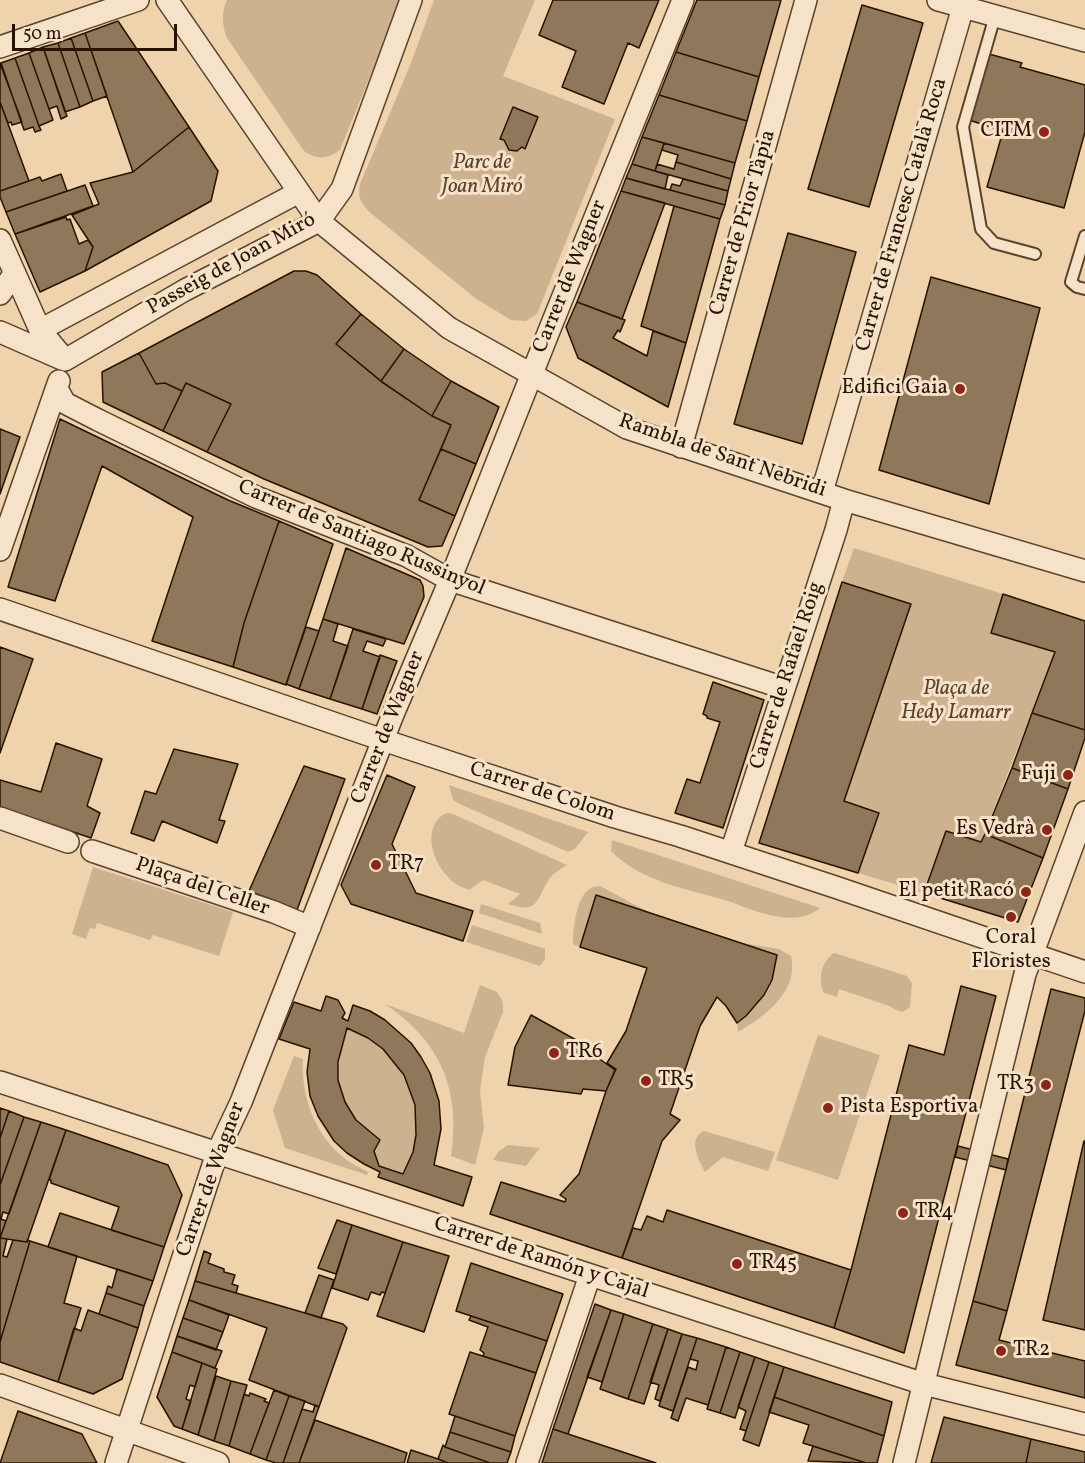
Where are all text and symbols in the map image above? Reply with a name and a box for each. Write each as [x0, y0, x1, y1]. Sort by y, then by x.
scale bar [15, 12, 180, 50]
text: 50 m [23, 22, 62, 47]
street label: Carrer de Francesc Català Roca [852, 75, 954, 355]
place label: CITM [980, 119, 1032, 145]
marker: CITM [1037, 125, 1051, 139]
street label: Carrer de Prior Tàpia [705, 127, 783, 319]
park label: Parc de Joan Miró [441, 151, 523, 201]
street label: Carrer de Wagner [529, 197, 613, 357]
street label: Passeig de Joan Miró [143, 208, 321, 322]
place label: Edifici Gaia [842, 376, 948, 402]
marker: Edifici Gaia [953, 382, 967, 396]
street label: Rambla de Sant Nebridi [615, 410, 829, 504]
street label: Carrer de Santiago Russinyol [234, 475, 488, 603]
street label: Carrer de Rafael Roig [746, 579, 830, 773]
street label: Carrer de Wagner [347, 648, 431, 808]
park label: Plaça de Hedy Lamarr [901, 677, 1011, 727]
street label: Carrer de Colom [466, 758, 618, 828]
place label: Fuji [1021, 762, 1056, 788]
marker: Fuji [1061, 768, 1075, 782]
place label: Es Vedrà [956, 817, 1035, 843]
marker: Es Vedrà [1040, 823, 1054, 837]
place label: TR7 [388, 852, 424, 878]
street label: Plaça del Celler [132, 853, 272, 923]
marker: TR7 [369, 858, 383, 872]
place label: El petit Racó [898, 879, 1014, 905]
marker: El petit Racó [1019, 885, 1033, 899]
marker: Coral Floristes [1004, 910, 1018, 924]
place label: Coral Floristes [971, 926, 1051, 976]
place label: TR6 [566, 1040, 603, 1066]
marker: TR6 [547, 1046, 561, 1060]
place label: TR5 [658, 1068, 694, 1094]
place label: TR3 [997, 1072, 1034, 1098]
marker: TR5 [639, 1074, 653, 1088]
marker: TR3 [1039, 1078, 1053, 1092]
place label: Pista Esportiva [840, 1095, 978, 1121]
street label: Carrer de Wagner [172, 1099, 252, 1261]
marker: Pista Esportiva [821, 1101, 835, 1115]
place label: TR4 [915, 1200, 954, 1226]
marker: TR4 [896, 1206, 910, 1220]
street label: Carrer de Ramón y Cajal [430, 1212, 652, 1306]
place label: TR45 [749, 1251, 797, 1277]
marker: TR45 [730, 1257, 744, 1271]
place label: TR2 [1013, 1338, 1050, 1364]
marker: TR2 [994, 1344, 1008, 1358]

